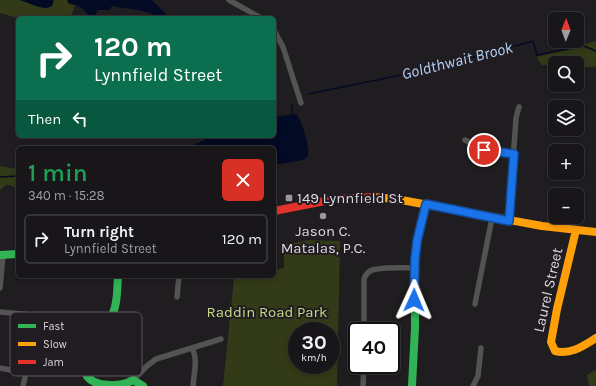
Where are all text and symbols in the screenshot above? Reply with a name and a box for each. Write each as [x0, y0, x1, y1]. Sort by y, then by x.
north arrow [548, 12, 584, 48]
map controls [548, 12, 584, 224]
text: 120 m [94, 30, 172, 63]
icon: right [28, 32, 80, 84]
water label: Goldthwait Brook [400, 37, 515, 83]
button: search [548, 56, 584, 92]
text: Lynnfield Street [94, 64, 222, 86]
button: layers [548, 100, 584, 136]
icon: left [69, 108, 91, 130]
text: Then [28, 110, 61, 128]
pin [467, 133, 501, 167]
icon: arrive [473, 139, 495, 161]
button: + [548, 144, 584, 180]
text: 1 min [28, 159, 88, 187]
button: close [222, 159, 264, 201]
text: 340 m · 15:28 [28, 188, 105, 203]
button: − [548, 188, 584, 224]
place label: 149 Lynnfield St [297, 189, 403, 207]
marker: 149 Lynnfield St [284, 193, 294, 203]
marker: Jason C. Matalas, P.C. [318, 211, 328, 221]
place label: Jason C. Matalas, P.C. [281, 222, 366, 257]
text: Turn right [64, 223, 134, 241]
icon: right [30, 228, 52, 250]
text: 120 m [222, 230, 262, 248]
text: Lynnfield Street [64, 241, 157, 256]
street label: Laurel Street [530, 246, 567, 334]
position arrow [393, 279, 435, 321]
park label: Raddin Road Park [207, 303, 327, 321]
legend [10, 312, 142, 376]
text: Fast [43, 320, 64, 333]
speed limit sign: 40 [348, 322, 400, 374]
text: 30 [301, 331, 327, 354]
text: Slow [43, 338, 67, 351]
text: km/h [301, 352, 327, 364]
text: Jam [43, 356, 64, 369]

